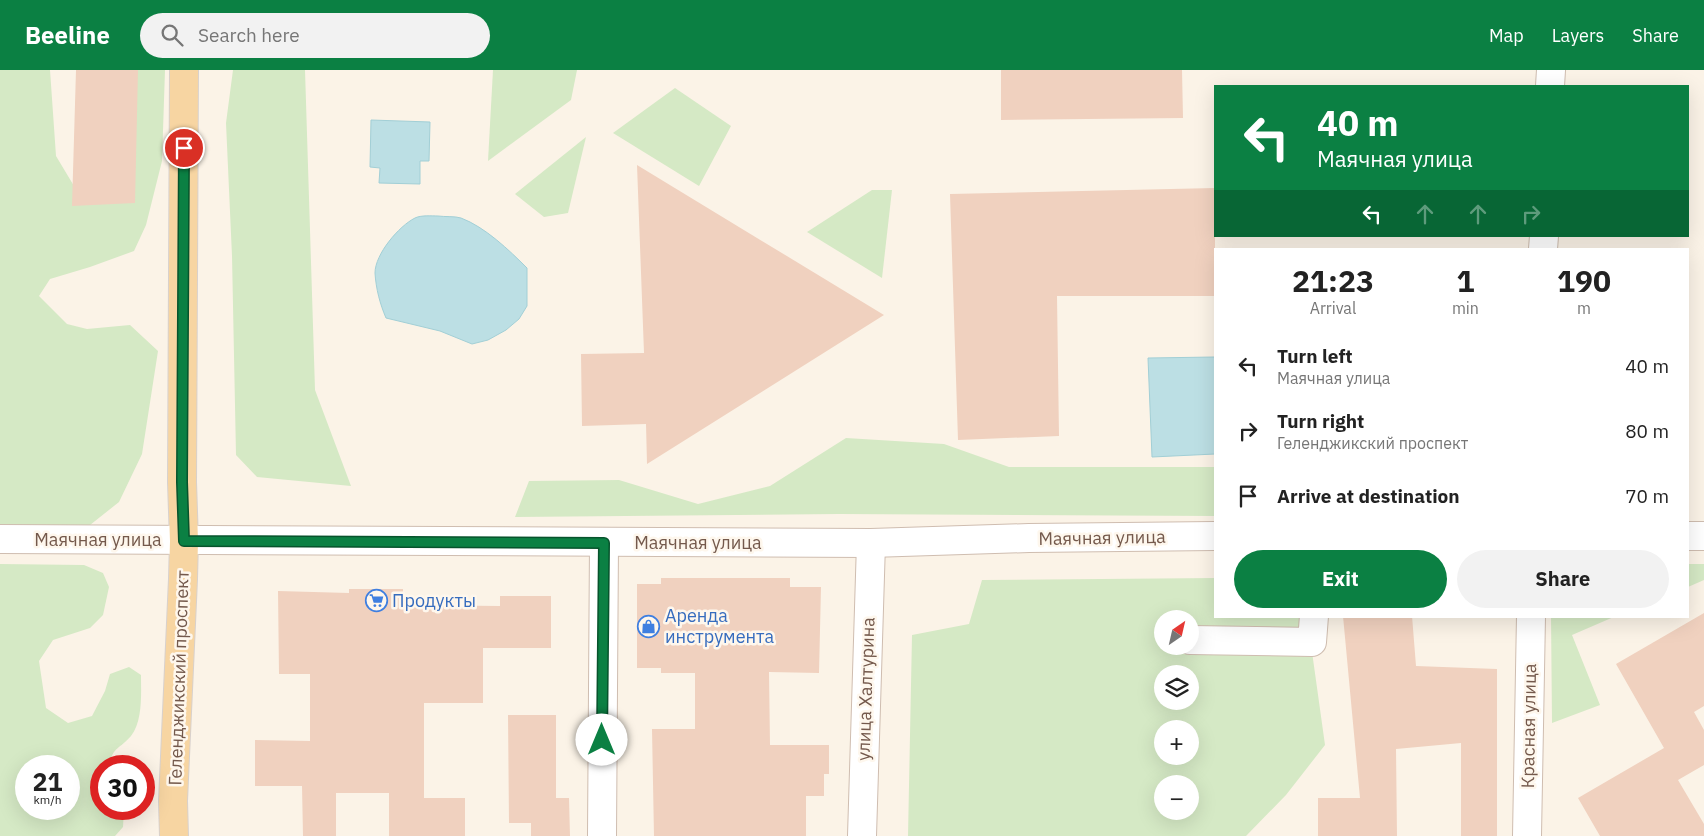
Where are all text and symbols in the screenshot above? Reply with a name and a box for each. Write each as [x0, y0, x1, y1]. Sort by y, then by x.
search box [140, 13, 490, 58]
text: Beeline [25, 19, 110, 51]
icon: search [158, 21, 186, 49]
text: Search here [198, 23, 300, 47]
text: Map [1489, 24, 1524, 47]
text: Layers [1552, 24, 1604, 47]
text: Share [1632, 24, 1679, 47]
text: 40 m [1317, 100, 1399, 146]
icon: left [1234, 105, 1299, 170]
pin [163, 127, 205, 169]
icon: arrive [170, 134, 198, 162]
text: Маячная улица [1317, 144, 1473, 173]
icon: left [1358, 200, 1386, 228]
icon: ahead [1411, 200, 1439, 228]
icon: ahead [1464, 200, 1492, 228]
icon: right [1517, 200, 1545, 228]
text: 21:23 [1292, 261, 1374, 300]
text: 1 [1456, 261, 1474, 300]
text: 190 [1557, 261, 1611, 300]
text: Arrival [1310, 298, 1356, 318]
text: min [1452, 298, 1479, 318]
text: m [1577, 298, 1591, 318]
text: Turn left [1277, 344, 1353, 368]
icon: left [1234, 352, 1262, 380]
text: 40 m [1625, 354, 1669, 378]
text: Маячная улица [1277, 368, 1390, 388]
text: Turn right [1277, 409, 1364, 433]
icon: right [1234, 417, 1262, 445]
text: 80 m [1625, 419, 1669, 443]
text: Геленджикский проспект [1277, 433, 1468, 453]
icon: arrive [1234, 482, 1262, 510]
text: Arrive at destination [1277, 484, 1460, 508]
text: 70 m [1625, 484, 1669, 508]
street label: Маячная улица [1038, 525, 1166, 550]
street label: Маячная улица [34, 528, 162, 551]
street label: Маячная улица [634, 531, 762, 554]
button: Exit [1234, 550, 1447, 608]
button: Share [1457, 550, 1669, 608]
street label: Геленджикский проспект [163, 569, 194, 786]
supermarket icon: Продукты [364, 589, 388, 613]
place label: Продукты [392, 589, 476, 612]
place label: Аренда инструмента [665, 604, 774, 648]
north arrow [1154, 610, 1199, 655]
map controls [1154, 610, 1199, 820]
shop icon: Аренда инструмента [637, 614, 661, 638]
street label: улица Халтурина [851, 616, 880, 761]
street label: Красная улица [1516, 663, 1541, 789]
button: layers [1154, 665, 1199, 710]
position arrow [575, 713, 627, 765]
button: + [1154, 720, 1199, 765]
speed limit sign: 30 [90, 755, 155, 820]
text: 21 [32, 765, 63, 798]
button: − [1154, 775, 1199, 820]
text: km/h [33, 792, 62, 807]

